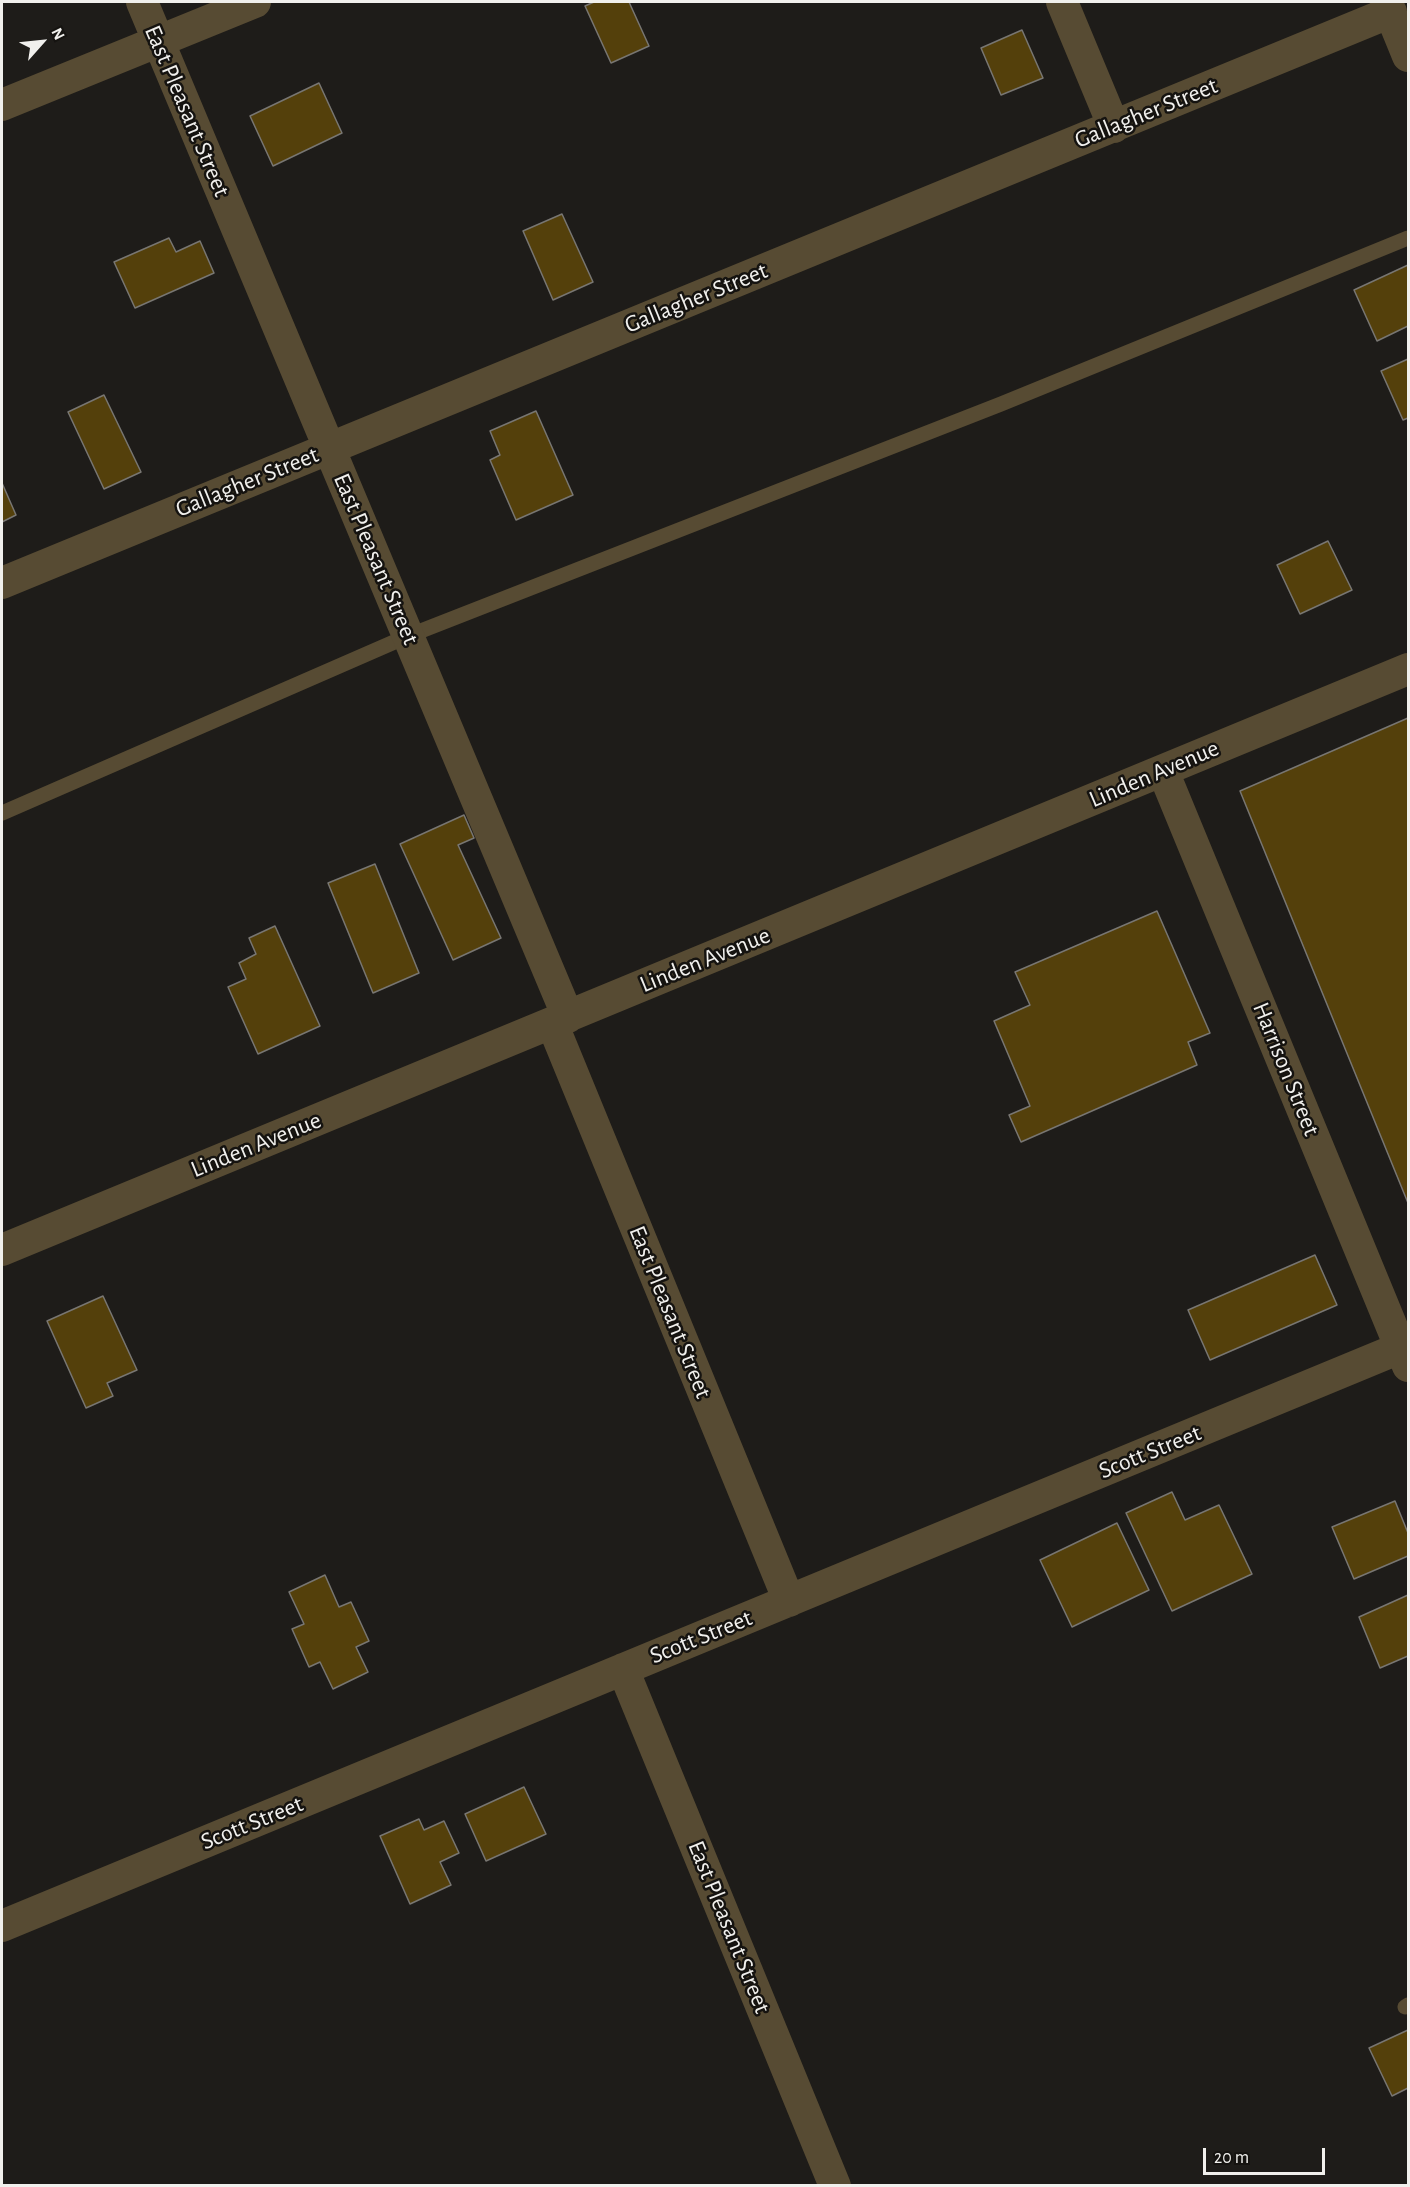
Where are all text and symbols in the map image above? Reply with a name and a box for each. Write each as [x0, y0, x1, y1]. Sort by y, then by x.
north arrow [12, 12, 72, 72]
street label: East Pleasant Street [138, 21, 236, 201]
text: N [48, 25, 68, 42]
street label: Gallagher Street [1070, 71, 1222, 155]
street label: Gallagher Street [620, 256, 772, 340]
street label: Gallagher Street [171, 440, 323, 524]
street label: East Pleasant Street [327, 469, 425, 649]
street label: Linden Avenue [1085, 734, 1223, 814]
street label: Linden Avenue [636, 921, 774, 999]
street label: Harrison Street [1246, 998, 1326, 1140]
street label: Linden Avenue [187, 1106, 325, 1184]
street label: East Pleasant Street [622, 1222, 718, 1402]
street label: Scott Street [1095, 1418, 1205, 1486]
street label: Scott Street [646, 1603, 756, 1671]
street label: Scott Street [197, 1789, 307, 1857]
street label: East Pleasant Street [681, 1837, 777, 2017]
scale bar [1206, 2136, 1328, 2174]
text: 20 m [1214, 2149, 1249, 2167]

